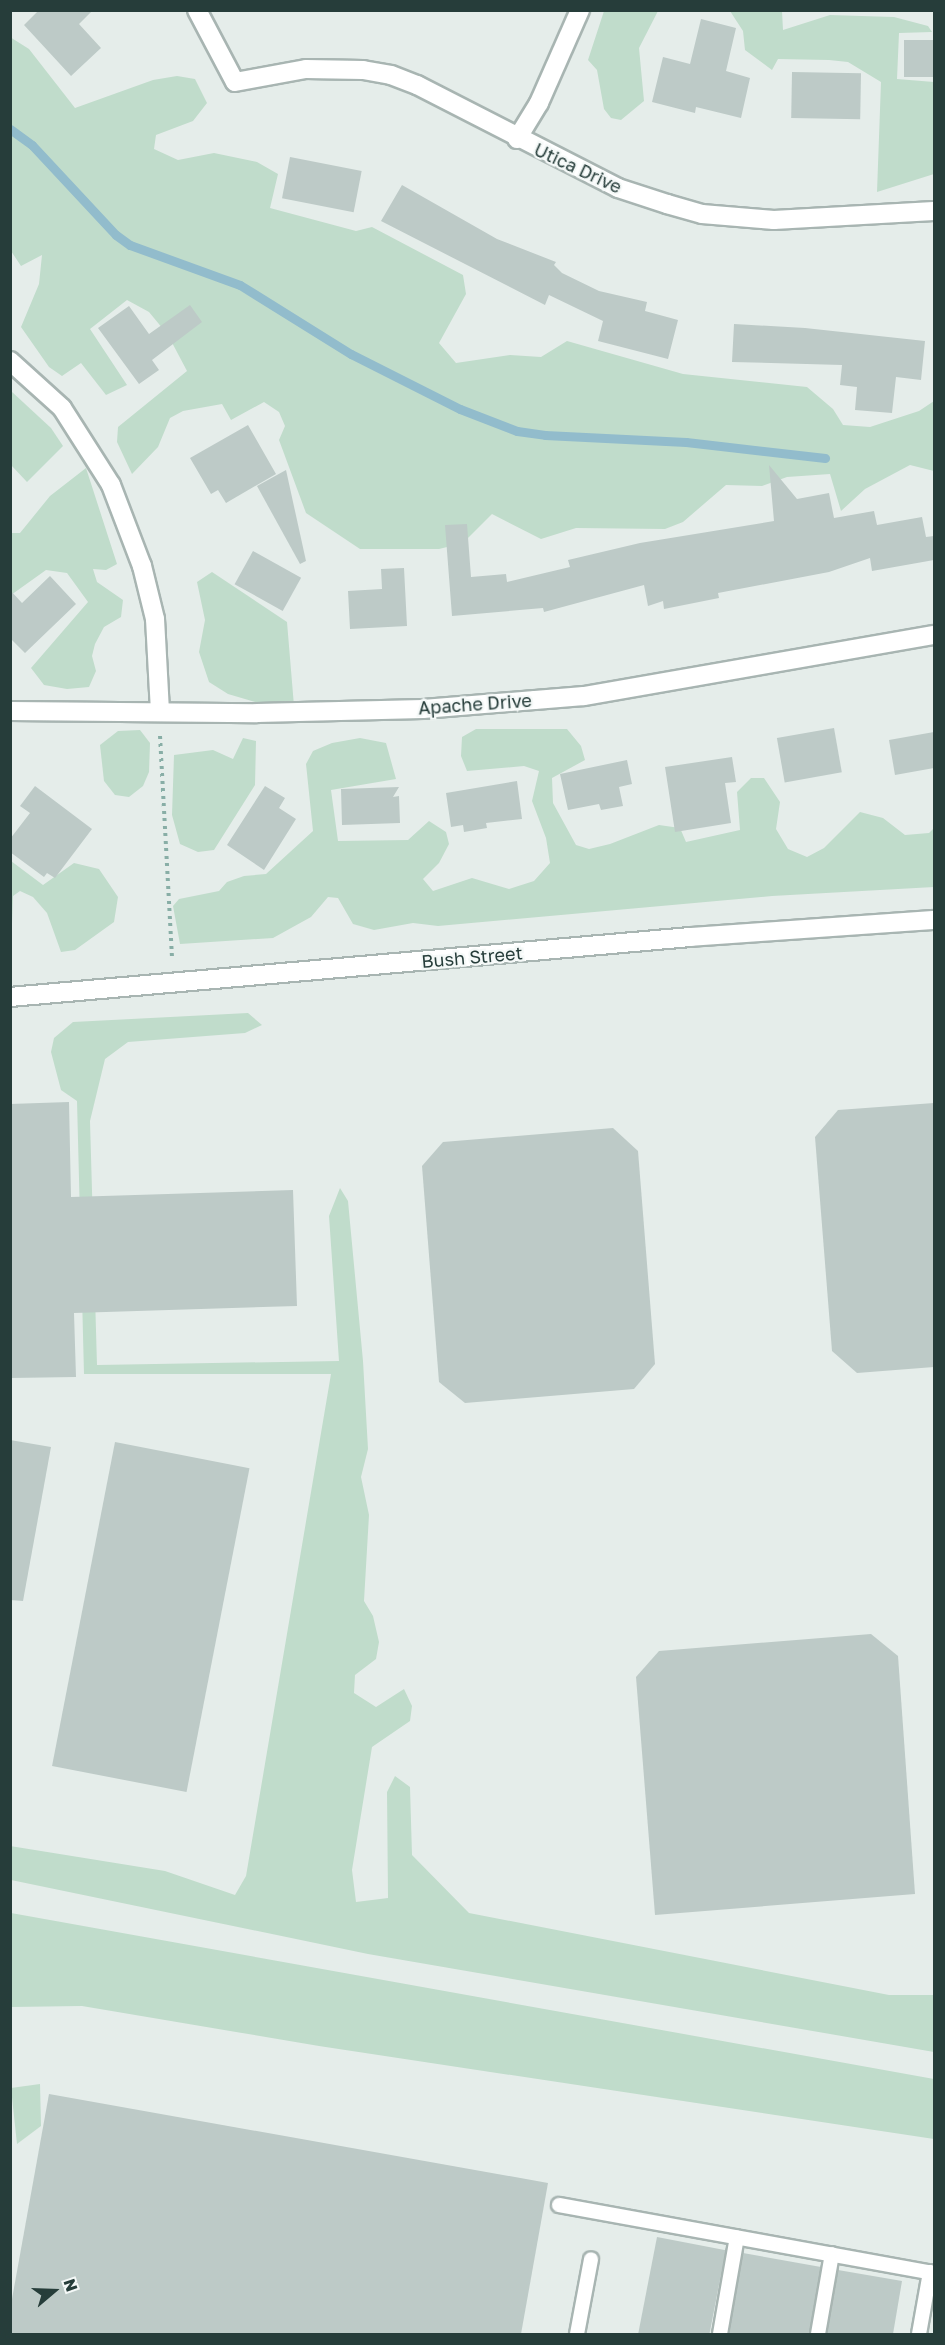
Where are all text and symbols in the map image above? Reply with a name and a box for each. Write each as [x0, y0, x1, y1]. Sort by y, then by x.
street label: Utica Drive [531, 138, 625, 198]
street label: Apache Drive [418, 689, 532, 719]
street label: Bush Street [421, 942, 523, 972]
north arrow [24, 2261, 84, 2321]
text: N [60, 2276, 82, 2294]

